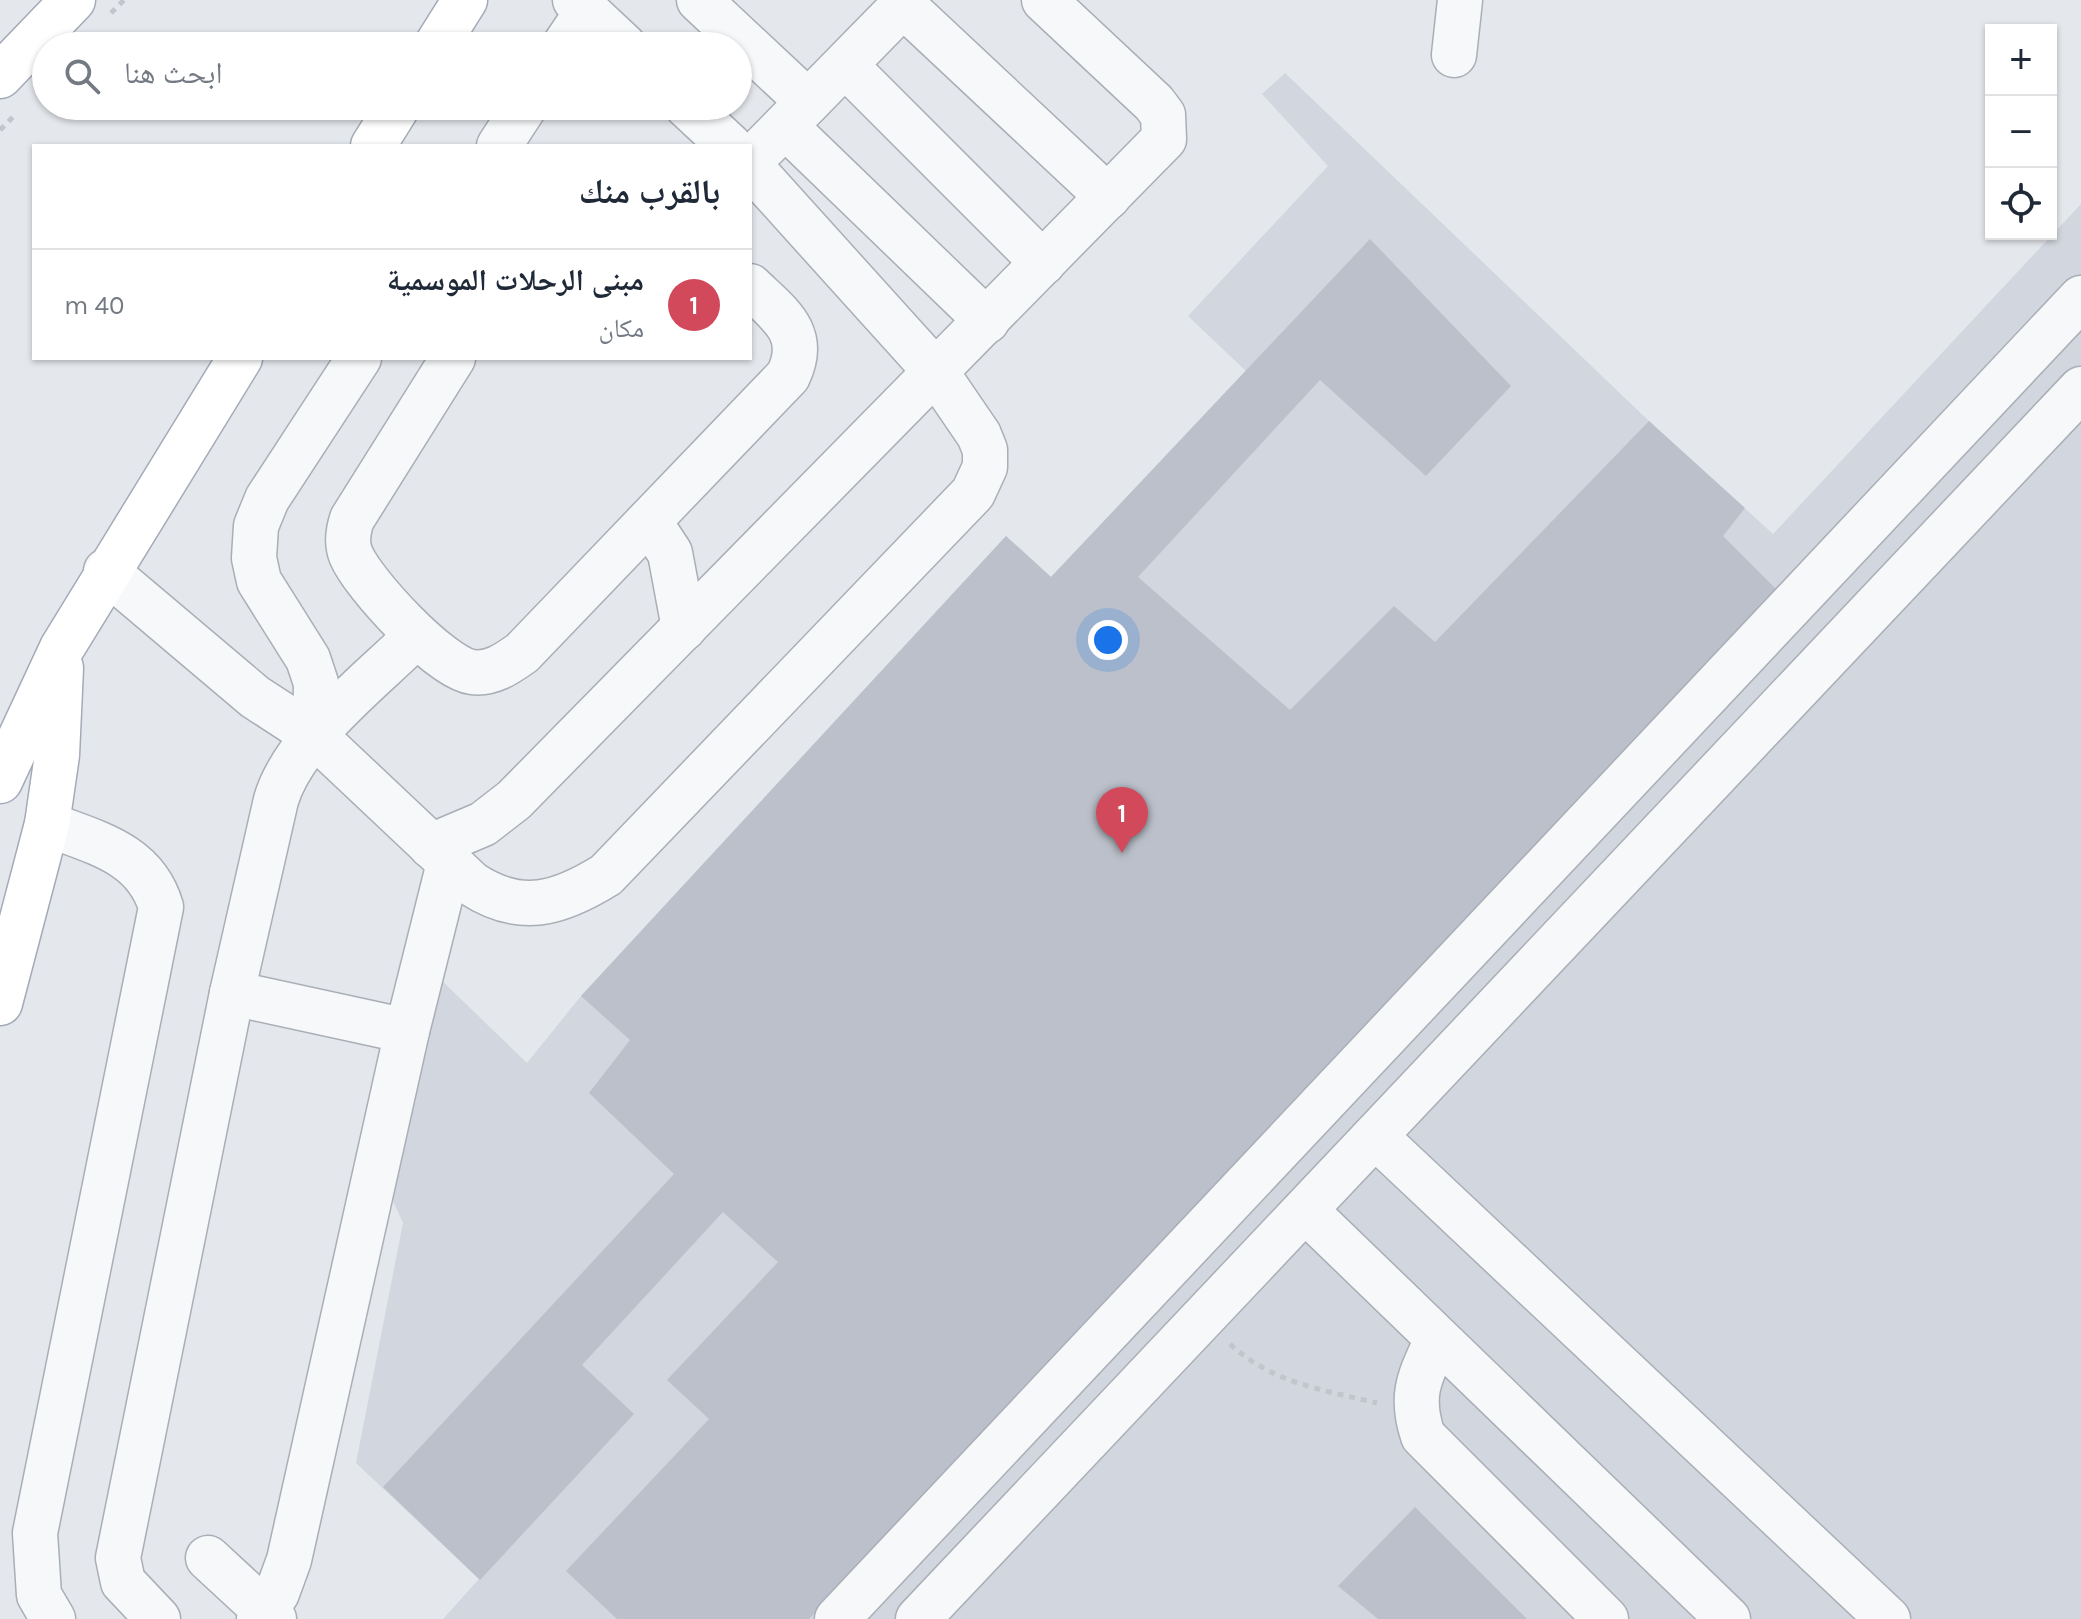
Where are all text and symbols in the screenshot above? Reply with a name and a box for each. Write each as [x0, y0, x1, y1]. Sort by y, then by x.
map controls [1985, 24, 2057, 240]
button: + [1985, 24, 2057, 96]
search box [32, 32, 752, 120]
icon: search [60, 54, 104, 98]
text: ابحث هنا [124, 55, 223, 91]
button: − [1985, 96, 2057, 168]
button: locate [1985, 168, 2057, 240]
text: بالقرب منك [579, 172, 720, 212]
text: مبنى الرحلات الموسمية [387, 262, 644, 298]
text: 40 m [64, 290, 124, 321]
text: 1 [689, 290, 699, 321]
text: مكان [598, 313, 644, 344]
your location [1088, 620, 1128, 660]
pin: 1 [1096, 787, 1148, 853]

